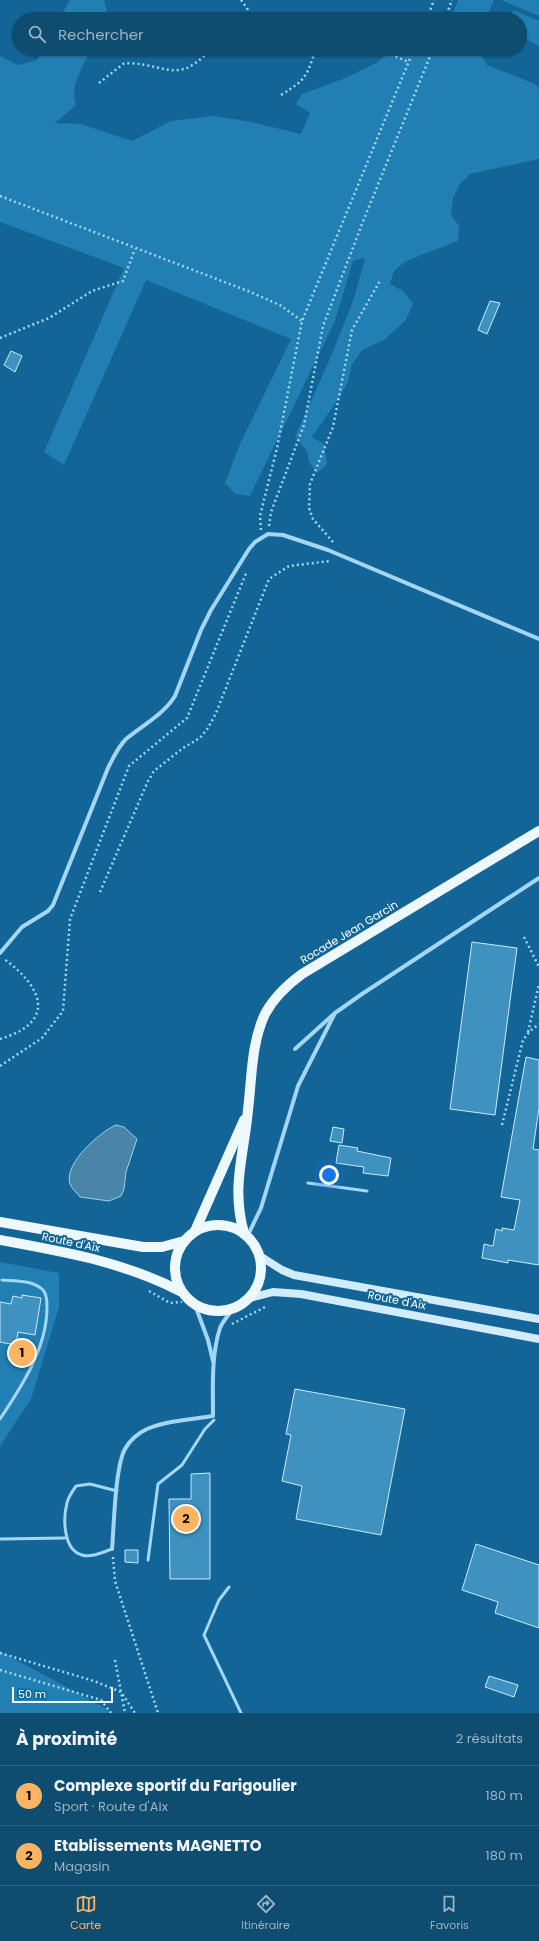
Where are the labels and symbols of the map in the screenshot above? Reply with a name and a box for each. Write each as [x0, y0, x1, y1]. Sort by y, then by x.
street label: Rocade Jean Garcin [297, 896, 401, 968]
your location [319, 1165, 339, 1185]
street label: Route d'Aix [40, 1228, 102, 1256]
street label: Route d'Aix [366, 1287, 428, 1314]
pin: 1 [9, 1338, 35, 1368]
pin: 2 [173, 1504, 199, 1534]
scale bar [12, 1685, 113, 1704]

